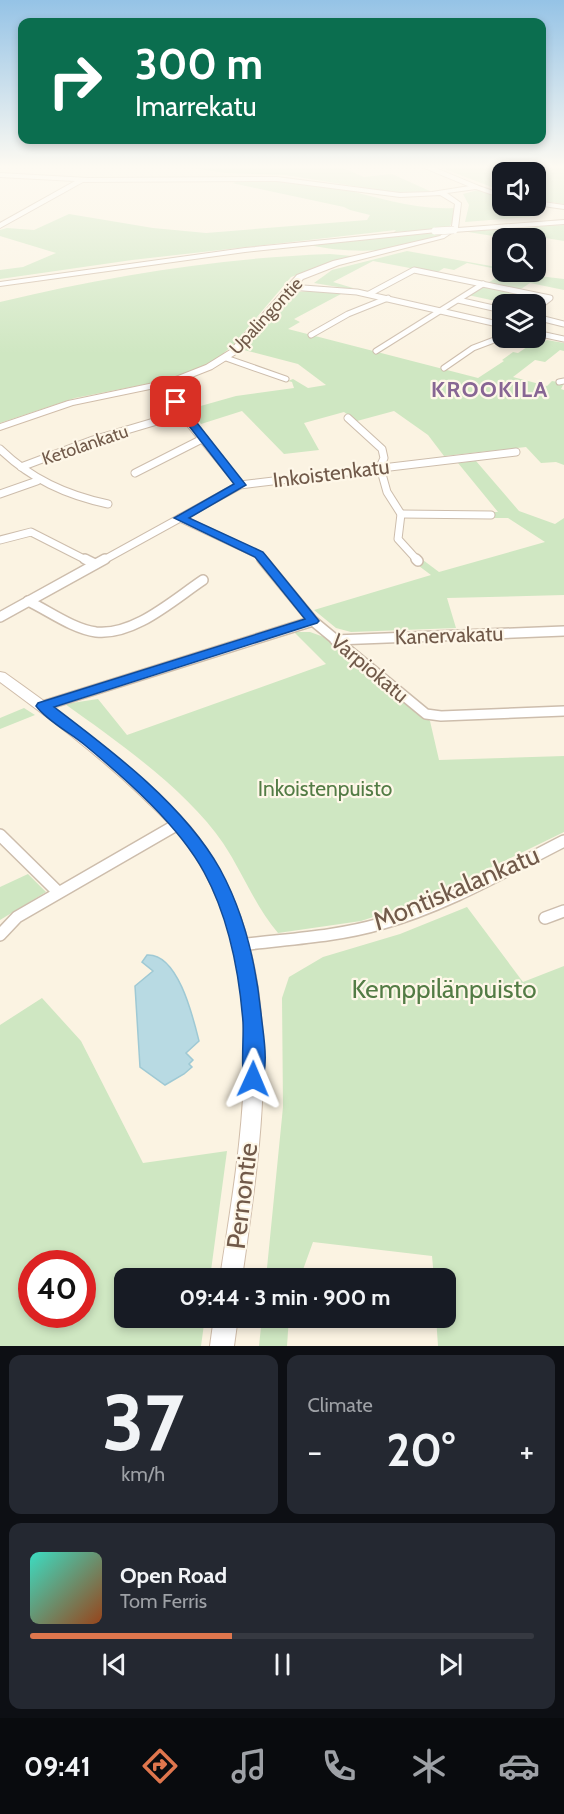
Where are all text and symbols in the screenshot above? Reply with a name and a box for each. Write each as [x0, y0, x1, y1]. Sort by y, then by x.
text: 300 m [135, 38, 263, 90]
icon: right [36, 42, 114, 120]
text: Imarrekatu [135, 90, 257, 123]
map controls [492, 162, 546, 348]
button: sound [492, 162, 546, 216]
button: search [492, 228, 546, 282]
street label: Upalingontie [225, 273, 307, 359]
button: layers [492, 294, 546, 348]
pin [150, 376, 201, 427]
district label: KROOKILA [431, 376, 549, 403]
icon: arrive [159, 385, 192, 418]
street label: Ketolankatu [39, 420, 131, 470]
street label: Inkoistenkatu [271, 453, 391, 493]
street label: Kanervakatu [394, 621, 504, 649]
street label: Varpiokatu [326, 628, 414, 708]
park label: Inkoistenpuisto [258, 776, 392, 801]
street label: Montiskalankatu [368, 839, 544, 937]
park label: Kemppilänpuisto [352, 973, 536, 1005]
position arrow [221, 1047, 285, 1111]
street label: Pernontie [220, 1141, 264, 1251]
speed limit sign: 40 [18, 1250, 96, 1328]
text: 09:44 · 3 min · 900 m [180, 1284, 390, 1311]
text: 37 [102, 1375, 184, 1470]
text: Climate [308, 1393, 373, 1417]
text: 20° [386, 1423, 455, 1477]
text: − [308, 1431, 322, 1471]
text: + [519, 1431, 534, 1471]
text: km/h [121, 1462, 165, 1486]
text: Open Road [120, 1562, 227, 1589]
text: Tom Ferris [120, 1589, 207, 1613]
icon: previous [98, 1648, 131, 1681]
icon: pause [266, 1648, 299, 1681]
icon: next [434, 1648, 467, 1681]
icon: directions [139, 1745, 181, 1787]
icon: music [228, 1745, 270, 1787]
icon: phone [318, 1745, 360, 1787]
icon: climate [408, 1745, 450, 1787]
icon: car [498, 1745, 540, 1787]
text: 09:41 [24, 1750, 91, 1783]

